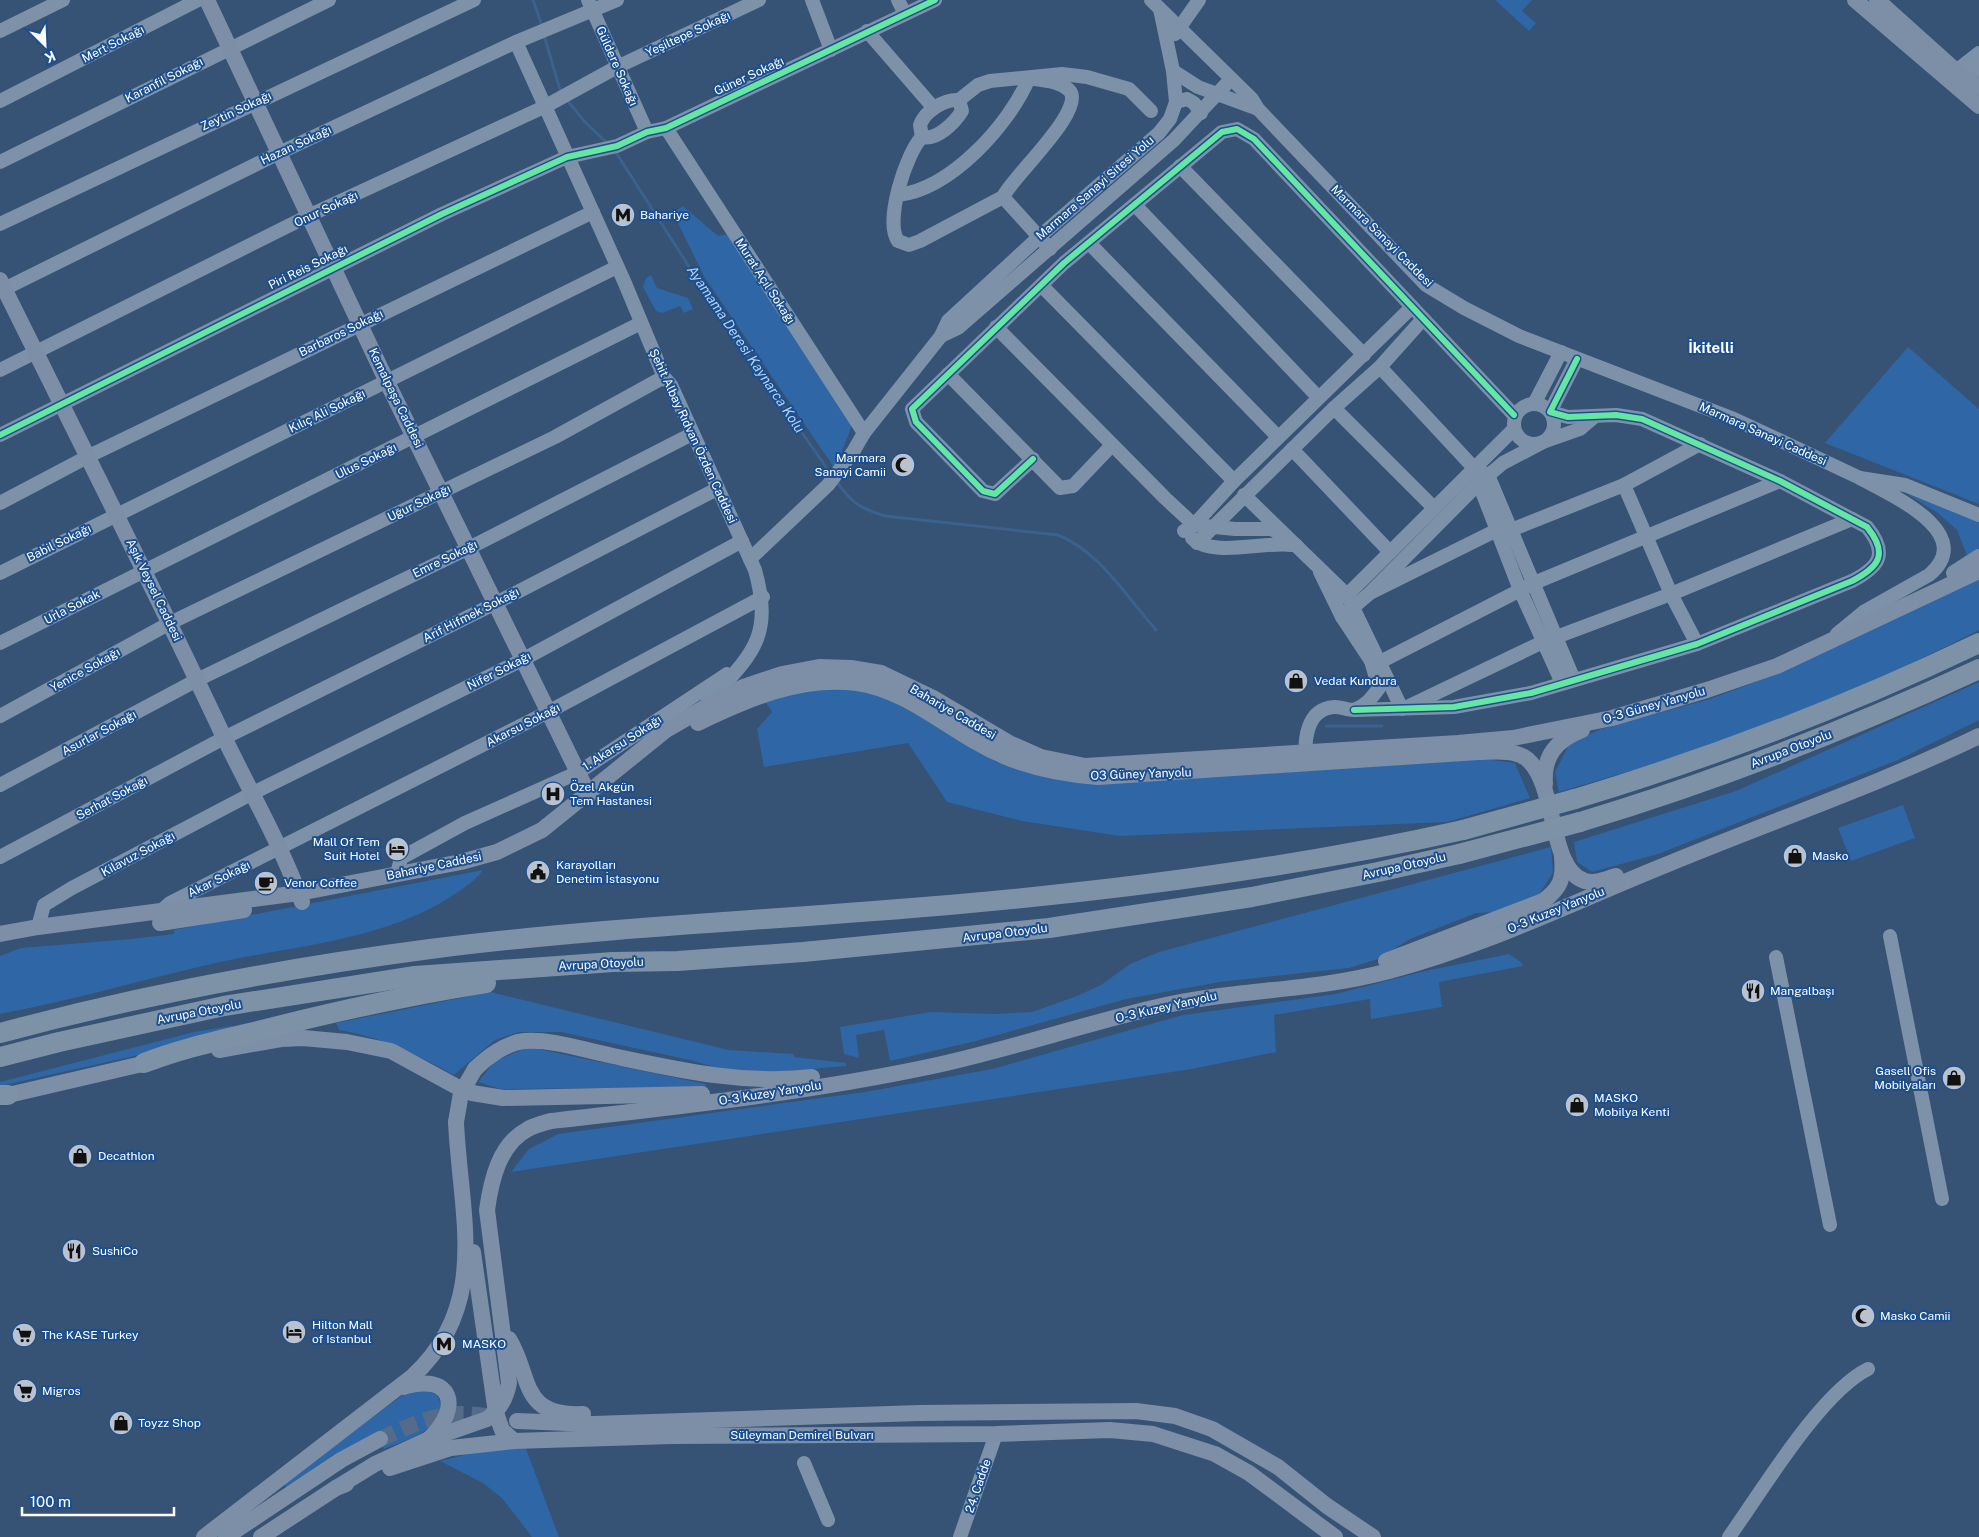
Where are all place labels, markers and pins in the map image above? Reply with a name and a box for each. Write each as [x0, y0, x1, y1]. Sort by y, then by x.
metro station icon: Bahariye [610, 202, 636, 228]
place label: Bahariye [640, 208, 689, 222]
place label: Marmara Sanayi Camii [815, 451, 886, 479]
mosque icon: Marmara Sanayi Camii [890, 452, 916, 478]
shop icon: Vedat Kundura [1283, 668, 1309, 694]
place label: Vedat Kundura [1314, 674, 1397, 688]
place label: Özel Akgün Tem Hastanesi [570, 780, 652, 808]
hospital icon: Özel Akgün Tem Hastanesi [540, 781, 566, 807]
place label: Mall Of Tem Suit Hotel [313, 835, 380, 863]
hotel icon: Mall Of Tem Suit Hotel [384, 836, 410, 862]
shop icon: Masko [1782, 843, 1808, 869]
place label: Masko [1812, 849, 1849, 863]
place label: Karayolları Denetim İstasyonu [556, 858, 659, 886]
public building icon: Karayolları Denetim İstasyonu [525, 859, 551, 885]
cafe icon: Venor Coffee [253, 870, 279, 896]
place label: Venor Coffee [284, 876, 357, 890]
restaurant icon: Mangalbaşı [1740, 978, 1766, 1004]
place label: Mangalbaşı [1770, 984, 1834, 998]
place label: Gasell Ofis Mobilyaları [1874, 1064, 1936, 1092]
shop icon: Gasell Ofis Mobilyaları [1941, 1065, 1967, 1091]
place label: MASKO Mobilya Kenti [1594, 1091, 1670, 1119]
shop icon: MASKO Mobilya Kenti [1564, 1092, 1590, 1118]
shop icon: Decathlon [67, 1143, 93, 1169]
place label: Decathlon [98, 1149, 155, 1163]
restaurant icon: SushiCo [61, 1238, 87, 1264]
place label: SushiCo [92, 1244, 138, 1258]
mosque icon: Masko Camii [1850, 1303, 1876, 1329]
place label: Masko Camii [1880, 1309, 1951, 1323]
place label: Hilton Mall of Istanbul [312, 1318, 373, 1346]
hotel icon: Hilton Mall of Istanbul [281, 1319, 307, 1345]
supermarket icon: The KASE Turkey [11, 1322, 37, 1348]
place label: The KASE Turkey [42, 1328, 139, 1342]
metro station icon: MASKO [431, 1331, 457, 1357]
place label: MASKO [462, 1337, 506, 1351]
supermarket icon: Migros [12, 1378, 38, 1404]
place label: Migros [42, 1384, 80, 1398]
shop icon: Toyzz Shop [108, 1410, 134, 1436]
place label: Toyzz Shop [138, 1416, 201, 1430]

